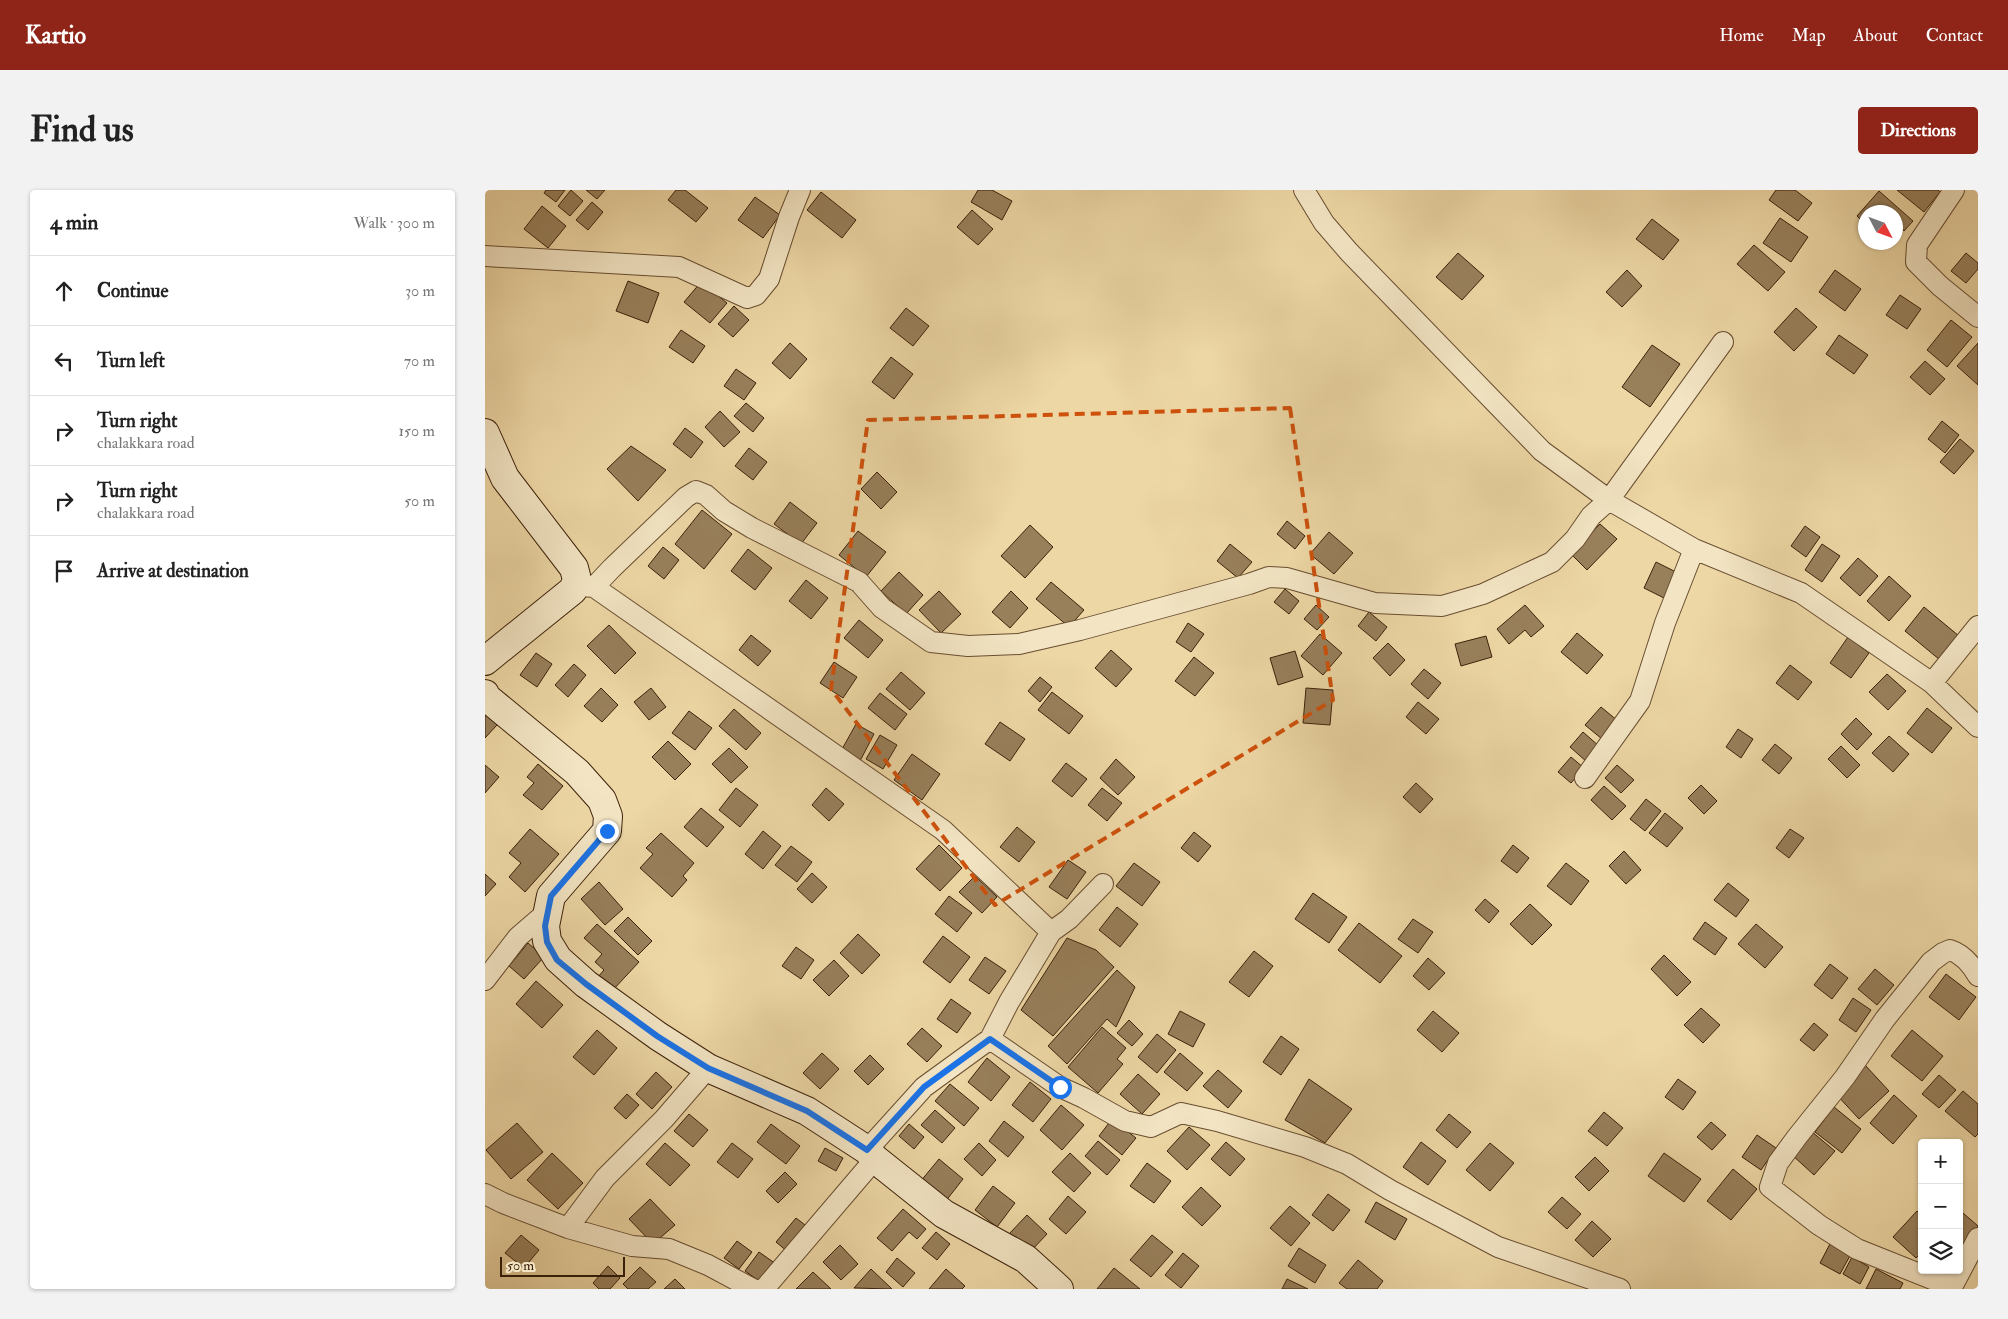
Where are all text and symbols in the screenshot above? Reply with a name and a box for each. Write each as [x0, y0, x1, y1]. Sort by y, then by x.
text: Kartio [25, 20, 86, 51]
text: Home [1719, 24, 1764, 47]
text: Map [1792, 24, 1826, 47]
text: About [1854, 24, 1898, 47]
text: Contact [1926, 24, 1983, 47]
button: Directions [1858, 107, 1978, 154]
text: Find us [30, 108, 134, 152]
north arrow [1858, 205, 1903, 250]
text: 4 min [50, 209, 98, 236]
text: Walk · 300 m [354, 213, 435, 233]
icon: ahead [50, 277, 78, 305]
text: Continue [97, 279, 168, 303]
text: 30 m [405, 281, 435, 301]
icon: left [50, 347, 78, 375]
text: Turn left [97, 349, 165, 373]
text: 70 m [404, 351, 435, 371]
text: Turn right [97, 409, 177, 433]
icon: right [50, 417, 78, 445]
text: 150 m [398, 421, 435, 441]
text: chalakkara road [97, 433, 195, 453]
text: Turn right [97, 479, 177, 503]
icon: right [50, 487, 78, 515]
text: 50 m [404, 491, 435, 511]
text: chalakkara road [97, 503, 195, 523]
icon: arrive [50, 557, 78, 585]
text: Arrive at destination [97, 559, 249, 583]
route end [596, 820, 619, 843]
route start [1049, 1076, 1072, 1099]
map controls [1918, 1139, 1963, 1274]
button: + [1918, 1139, 1963, 1184]
button: − [1918, 1184, 1963, 1229]
button: layers [1918, 1229, 1963, 1274]
scale bar [500, 1254, 625, 1277]
text: 50 m [507, 1257, 534, 1274]

